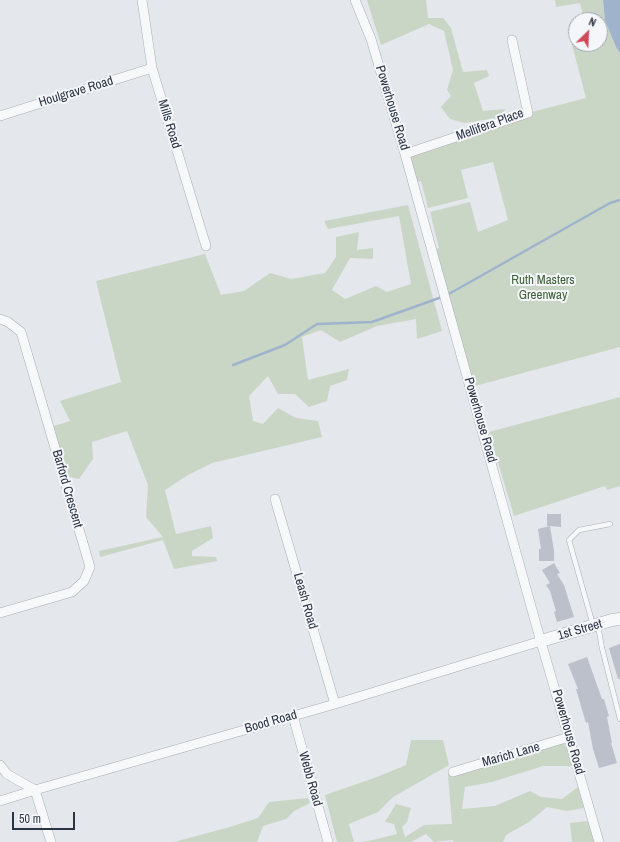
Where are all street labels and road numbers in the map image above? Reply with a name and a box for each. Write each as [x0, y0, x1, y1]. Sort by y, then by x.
street label: Powerhouse Road [372, 64, 412, 152]
street label: Houlgrave Road [37, 73, 115, 111]
street label: Mills Road [154, 98, 184, 150]
street label: Mellifera Place [454, 106, 526, 144]
street label: Powerhouse Road [460, 376, 500, 464]
street label: Barford Crescent [48, 448, 86, 530]
street label: Leash Road [290, 571, 320, 631]
street label: 1st Street [556, 616, 604, 644]
street label: Powerhouse Road [548, 688, 588, 776]
street label: Bood Road [243, 707, 299, 737]
street label: Marich Lane [480, 739, 542, 771]
street label: Webb Road [295, 750, 325, 808]

